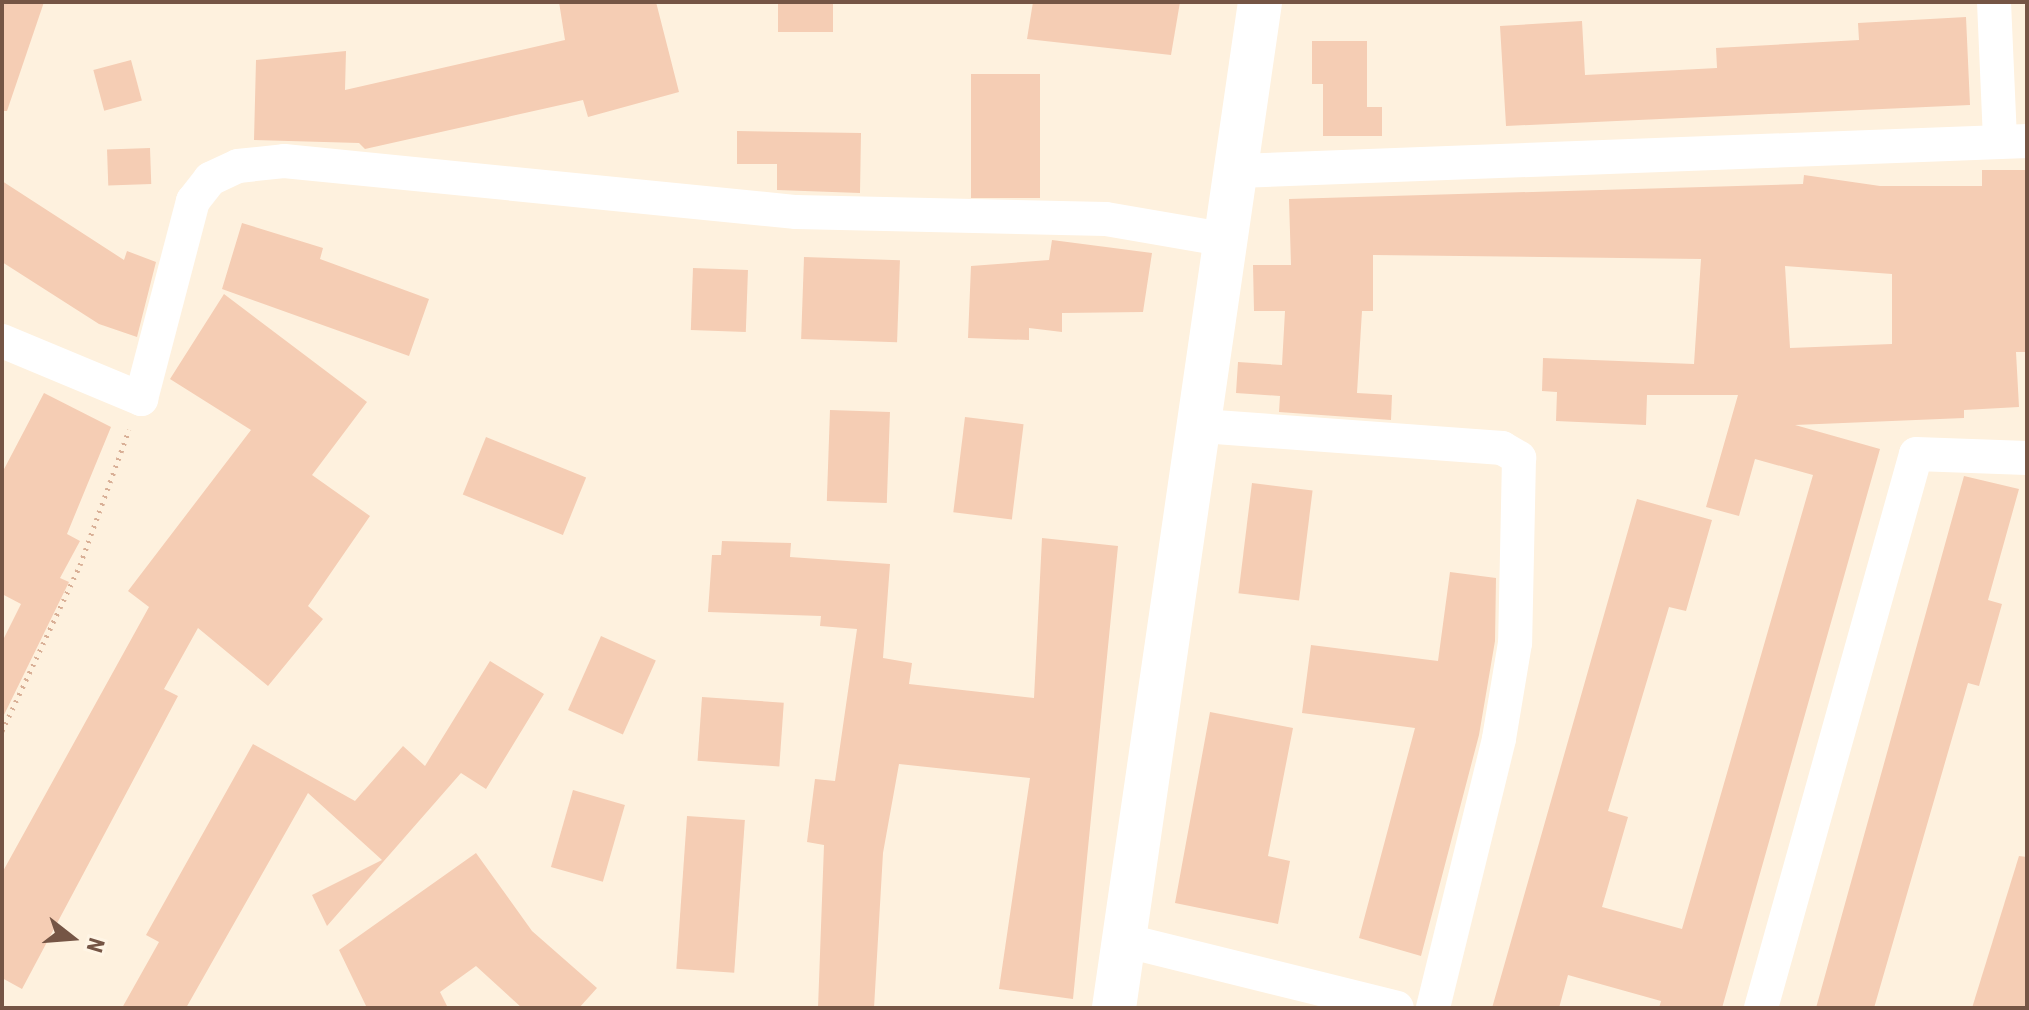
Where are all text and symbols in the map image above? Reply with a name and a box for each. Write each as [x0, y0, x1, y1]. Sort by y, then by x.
north arrow [32, 898, 112, 978]
text: N [82, 935, 109, 955]

